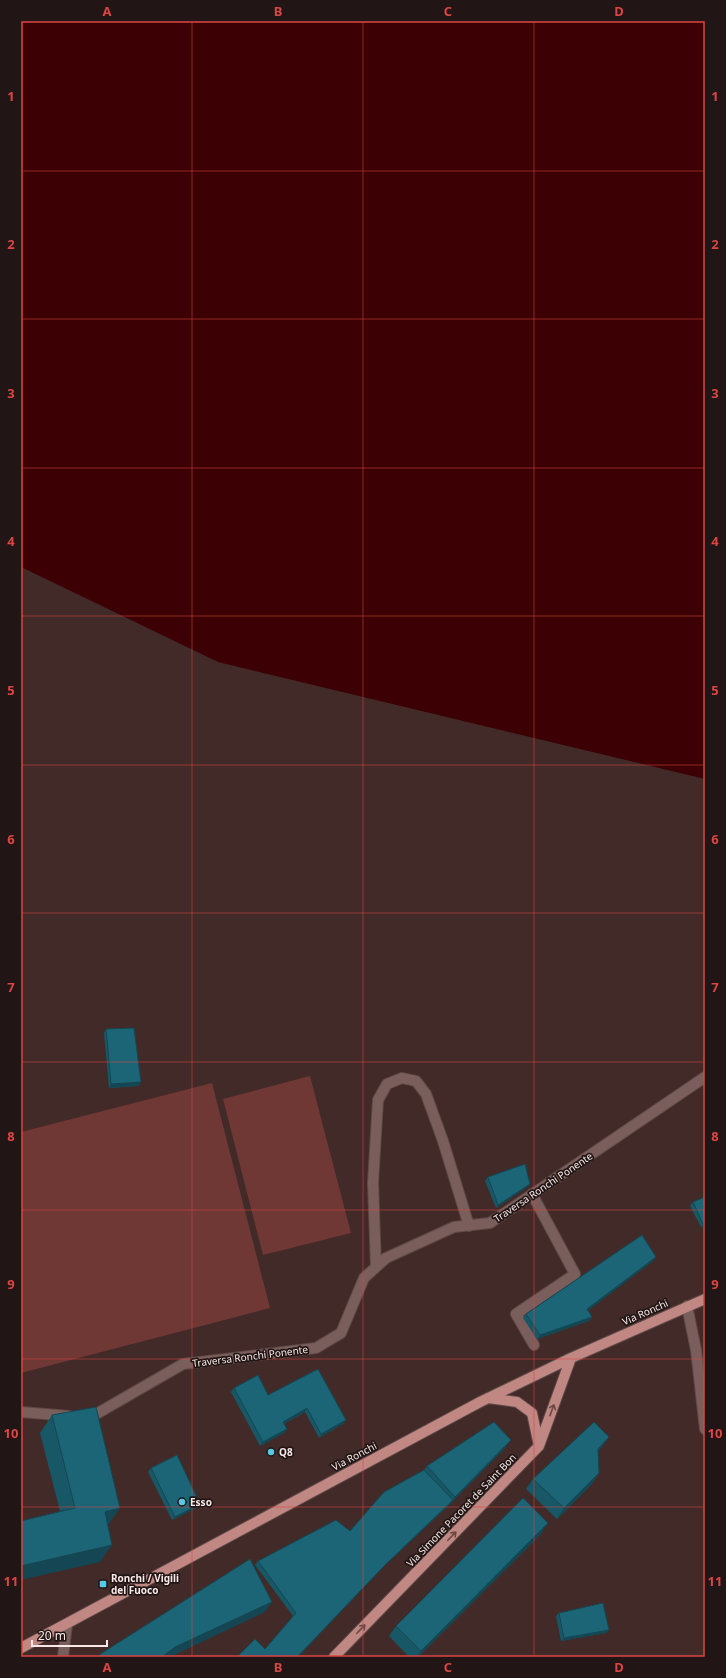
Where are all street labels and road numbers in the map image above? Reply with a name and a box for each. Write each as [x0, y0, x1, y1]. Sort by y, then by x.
street label: Traversa Ronchi Ponente [491, 1148, 595, 1225]
street label: Via Ronchi [620, 1296, 670, 1328]
street label: Traversa Ronchi Ponente [191, 1342, 309, 1370]
street label: Via Ronchi [329, 1438, 379, 1474]
street label: Via Simone Pacoret de Saint Bon [403, 1450, 519, 1570]

